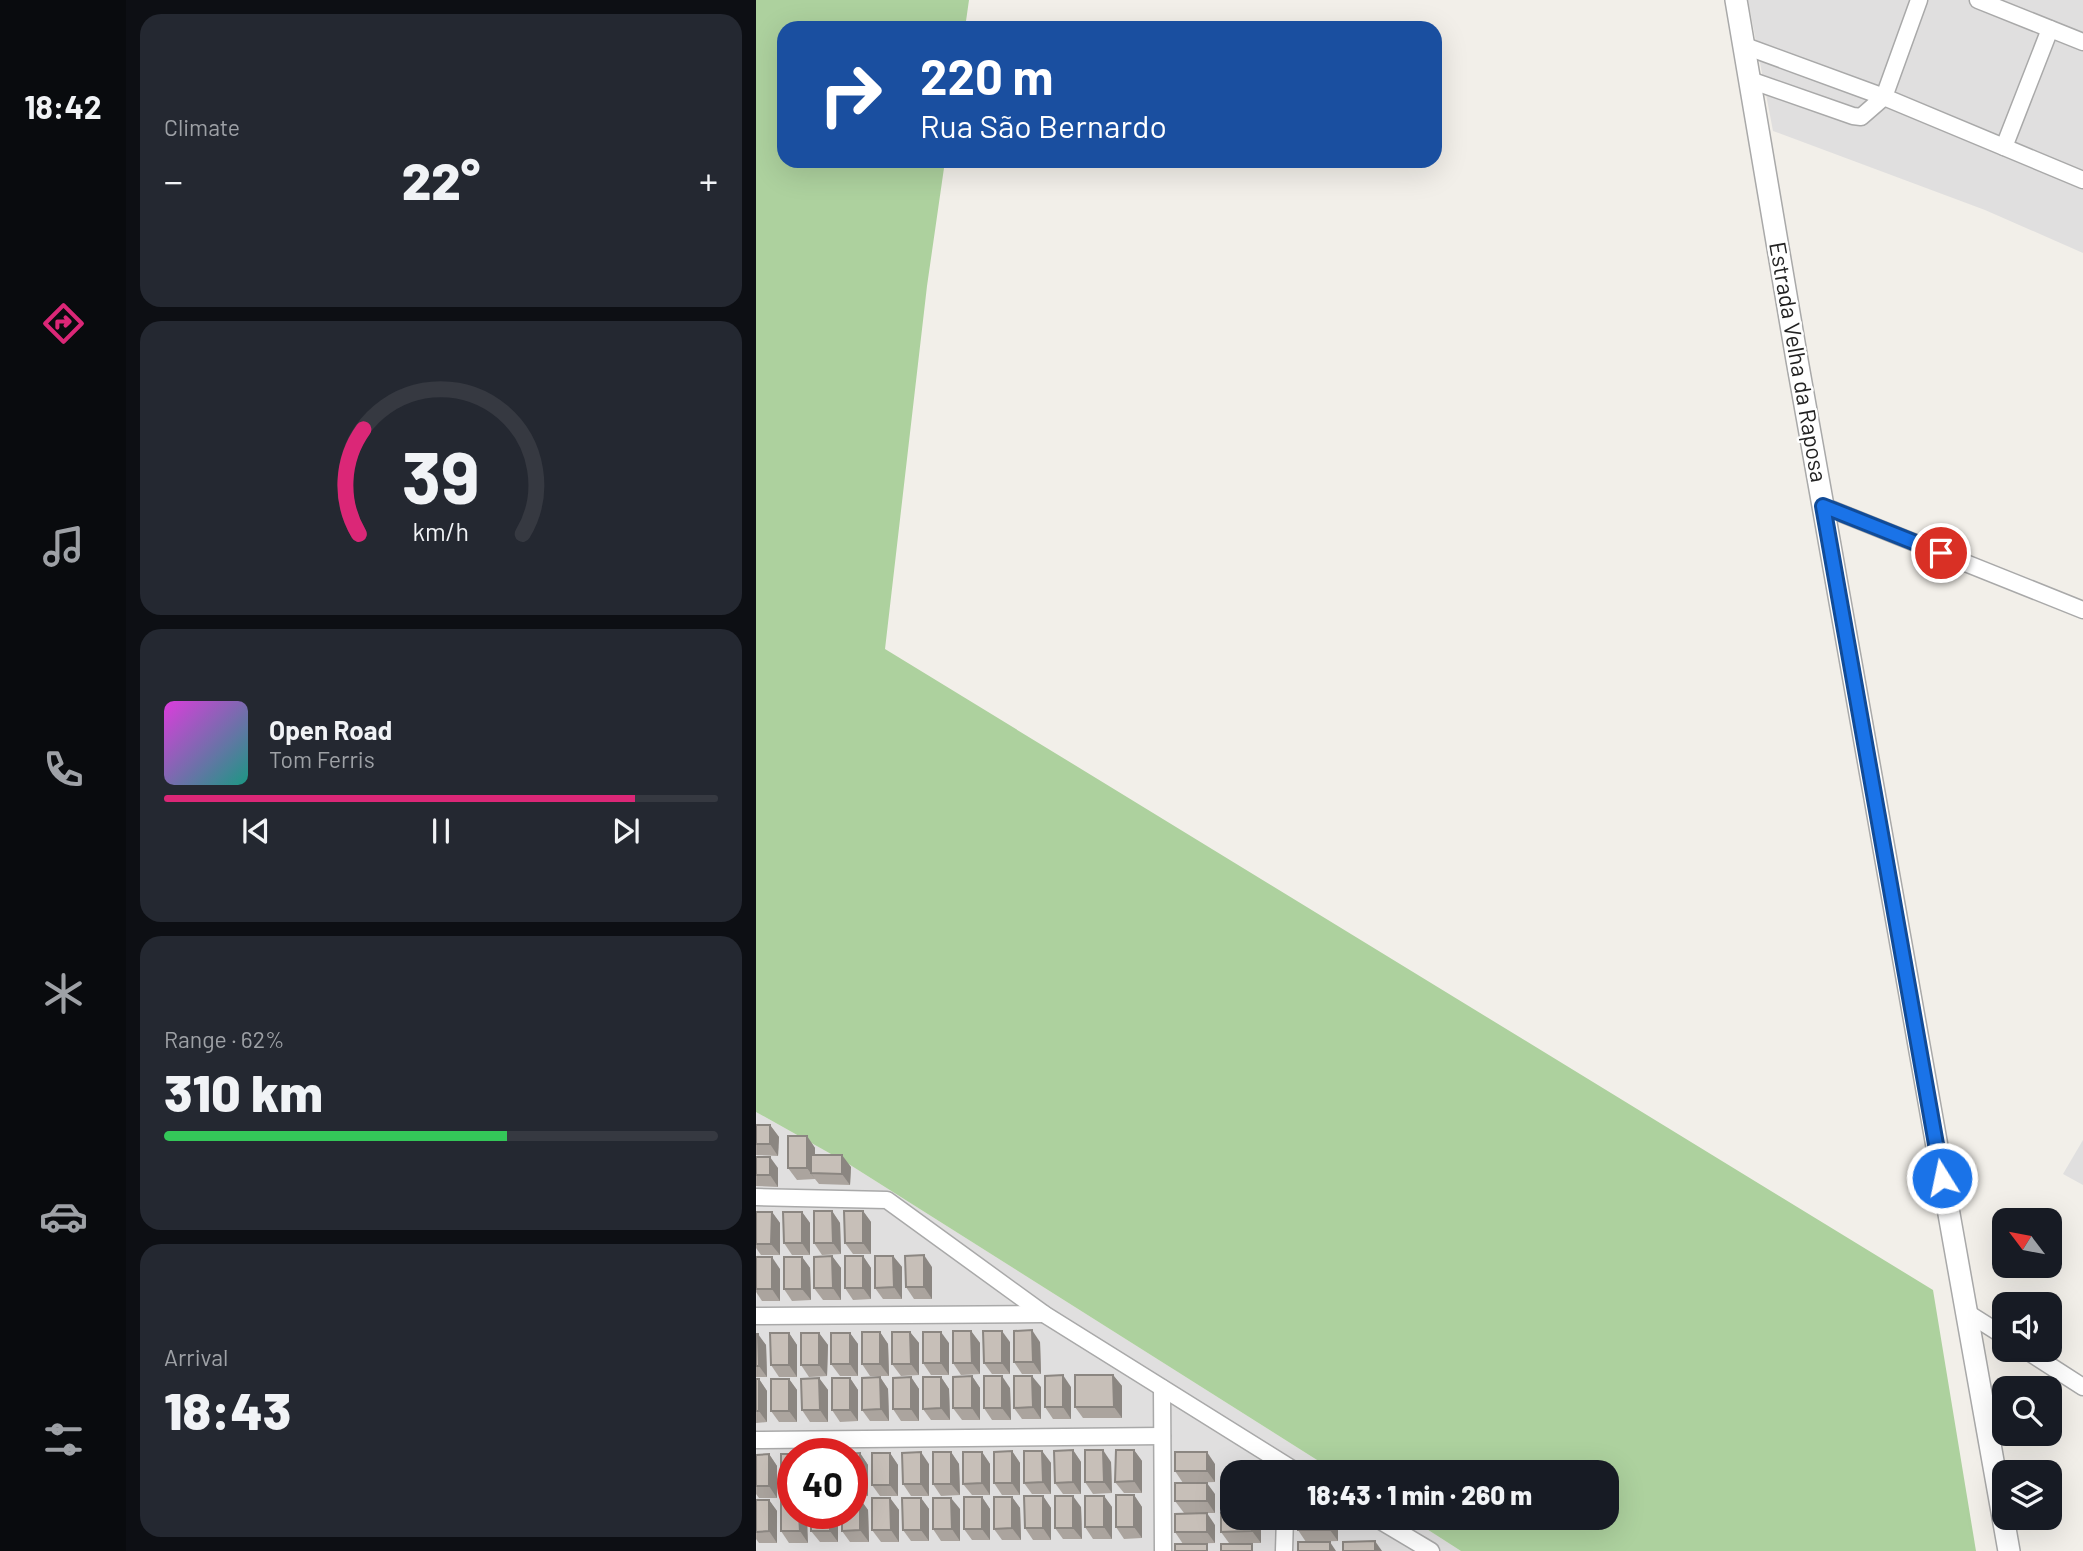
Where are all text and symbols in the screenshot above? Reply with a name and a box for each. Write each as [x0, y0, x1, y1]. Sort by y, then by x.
text: 220 m [920, 46, 1054, 105]
icon: right [805, 49, 896, 140]
text: 18:42 [24, 87, 102, 125]
text: Rua São Bernardo [920, 106, 1167, 144]
text: Climate [164, 113, 240, 141]
text: 22° [402, 148, 480, 210]
text: − [164, 157, 183, 203]
text: + [699, 157, 718, 203]
street label: Estrada Velha da Raposa [1764, 239, 1834, 484]
icon: directions [39, 299, 88, 348]
text: 39 [402, 432, 480, 520]
text: km/h [413, 516, 469, 546]
icon: music [39, 522, 88, 571]
pin [1911, 523, 1971, 583]
icon: arrive [1922, 534, 1960, 572]
text: Open Road [269, 714, 392, 745]
icon: phone [39, 745, 88, 794]
text: Tom Ferris [269, 745, 375, 773]
icon: previous [237, 812, 275, 850]
icon: pause [422, 812, 460, 850]
icon: next [607, 812, 645, 850]
icon: climate [39, 969, 88, 1018]
text: Range · 62% [164, 1025, 285, 1053]
text: 310 km [164, 1060, 323, 1122]
position arrow [1905, 1141, 1979, 1215]
icon: car [39, 1192, 88, 1241]
north arrow [1992, 1208, 2062, 1278]
map controls [1992, 1208, 2062, 1530]
button: sound [1992, 1292, 2062, 1362]
text: Arrival [164, 1343, 228, 1371]
button: search [1992, 1376, 2062, 1446]
text: 18:43 [164, 1378, 291, 1440]
icon: filters [39, 1415, 88, 1464]
speed limit sign: 40 [777, 1438, 868, 1529]
button: layers [1992, 1460, 2062, 1530]
text: 18:43 · 1 min · 260 m [1307, 1479, 1532, 1510]

